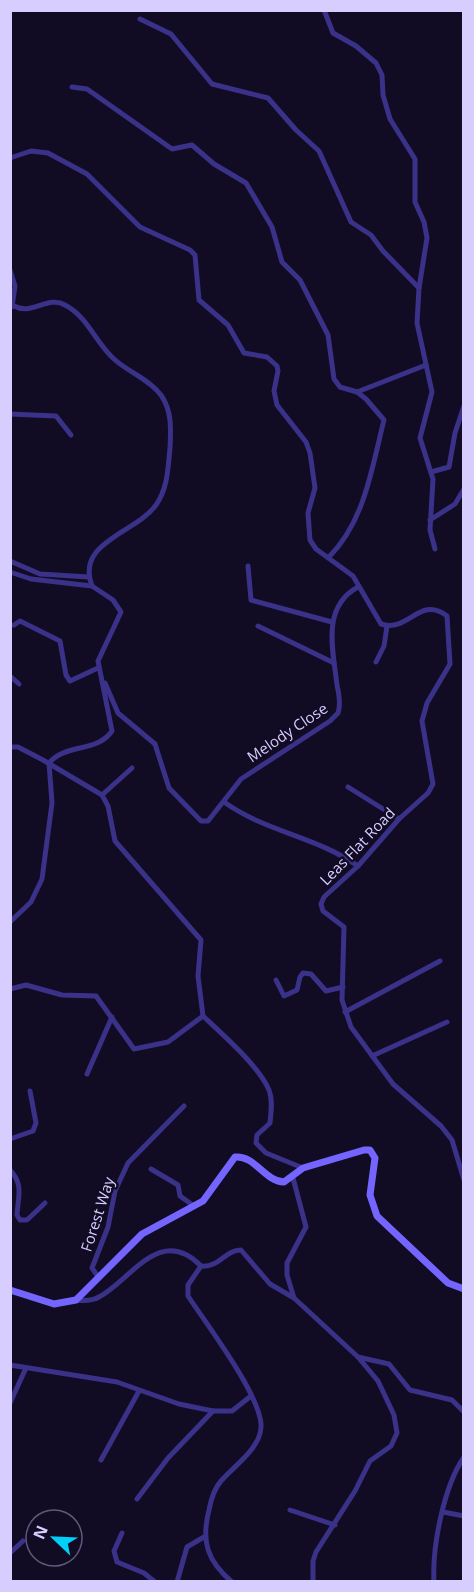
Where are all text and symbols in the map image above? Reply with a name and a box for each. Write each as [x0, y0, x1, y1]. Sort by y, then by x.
street label: Melody Close [243, 698, 331, 766]
street label: Leas Flat Road [315, 803, 399, 889]
street label: Forest Way [76, 1174, 119, 1254]
north arrow [24, 1508, 84, 1568]
text: N [28, 1522, 53, 1542]

